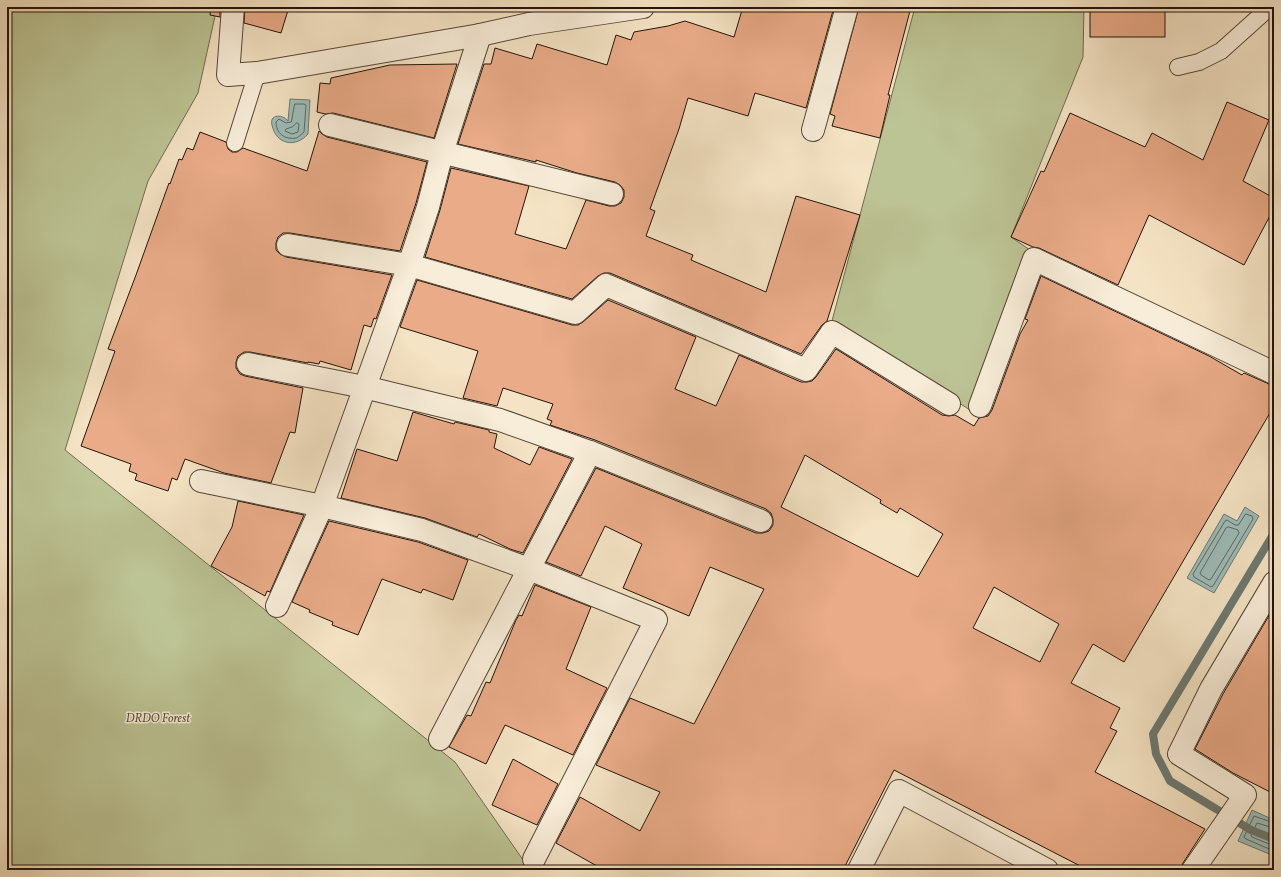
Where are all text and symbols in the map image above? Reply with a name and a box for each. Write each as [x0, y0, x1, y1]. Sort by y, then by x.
park label: DRDO Forest [126, 711, 191, 727]

